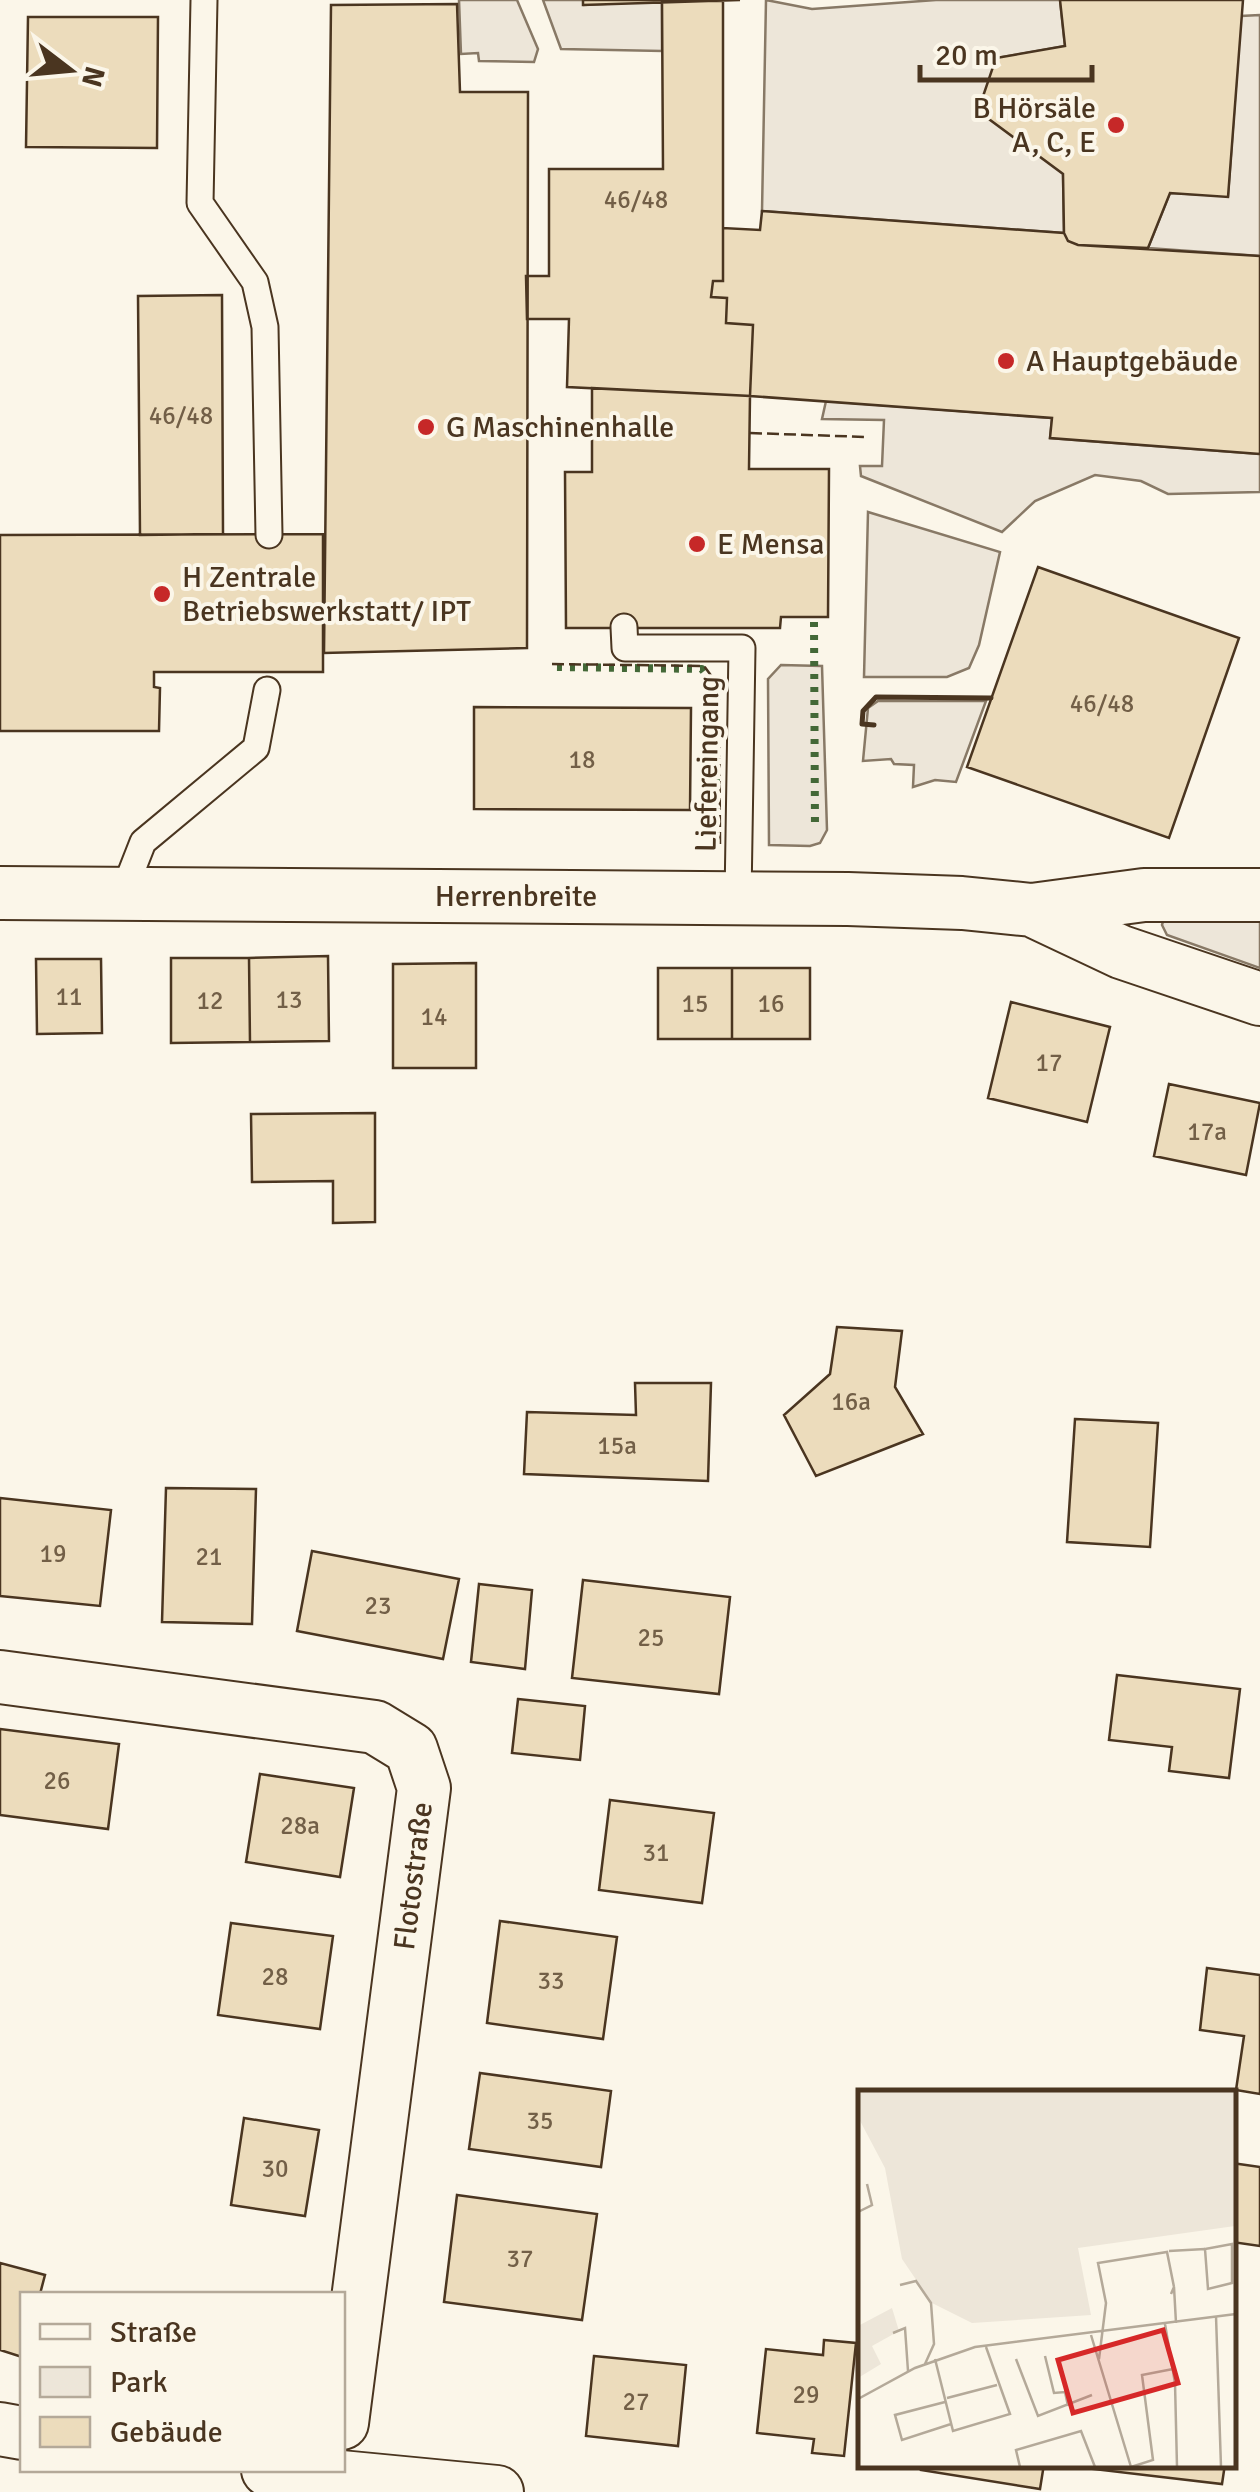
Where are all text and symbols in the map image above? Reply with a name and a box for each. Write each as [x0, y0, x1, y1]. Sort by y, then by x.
north arrow [20, 20, 120, 120]
scale bar [920, 20, 1092, 82]
text: 20 m [935, 37, 998, 74]
text: N [74, 63, 112, 91]
place label: B Hörsäle A, C, E [973, 90, 1096, 161]
marker: B Hörsäle A, C, E [1105, 114, 1127, 136]
house number: 46/48 [604, 184, 668, 215]
place label: A Hauptgebäude [1026, 343, 1238, 380]
marker: A Hauptgebäude [995, 350, 1017, 372]
house number: 46/48 [149, 400, 213, 431]
place label: G Maschinenhalle [446, 409, 674, 446]
marker: G Maschinenhalle [415, 416, 437, 438]
place label: E Mensa [717, 526, 825, 563]
marker: E Mensa [686, 533, 708, 555]
place label: H Zentrale Betriebswerkstatt/ IPT [182, 559, 471, 630]
marker: H Zentrale Betriebswerkstatt/ IPT [151, 583, 173, 605]
street label: Liefereingang [687, 676, 728, 852]
house number: 46/48 [1070, 688, 1134, 719]
house number: 18 [568, 744, 596, 775]
street label: Herrenbreite [435, 878, 597, 915]
house number: 11 [55, 981, 83, 1012]
house number: 13 [275, 984, 303, 1015]
house number: 12 [196, 985, 224, 1016]
house number: 15 [681, 988, 709, 1019]
house number: 16 [757, 988, 785, 1019]
house number: 14 [420, 1001, 448, 1032]
house number: 17 [1035, 1047, 1063, 1078]
house number: 17a [1187, 1116, 1227, 1147]
house number: 16a [831, 1386, 871, 1417]
house number: 15a [597, 1430, 637, 1461]
house number: 19 [39, 1538, 67, 1569]
house number: 21 [195, 1541, 223, 1572]
house number: 23 [364, 1590, 392, 1621]
house number: 25 [637, 1622, 665, 1653]
house number: 26 [43, 1765, 71, 1796]
street label: Flotostraße [386, 1800, 441, 1952]
house number: 28a [280, 1810, 320, 1841]
house number: 31 [642, 1837, 670, 1868]
house number: 28 [261, 1961, 289, 1992]
house number: 33 [537, 1965, 565, 1996]
inset map [858, 2090, 1235, 2467]
house number: 35 [526, 2105, 554, 2136]
house number: 30 [261, 2153, 289, 2184]
house number: 37 [506, 2243, 534, 2274]
legend [20, 2292, 345, 2472]
text: Straße [110, 2314, 197, 2351]
text: Park [110, 2364, 168, 2401]
house number: 29 [792, 2379, 820, 2410]
house number: 27 [622, 2386, 650, 2417]
text: Gebäude [110, 2414, 223, 2451]

